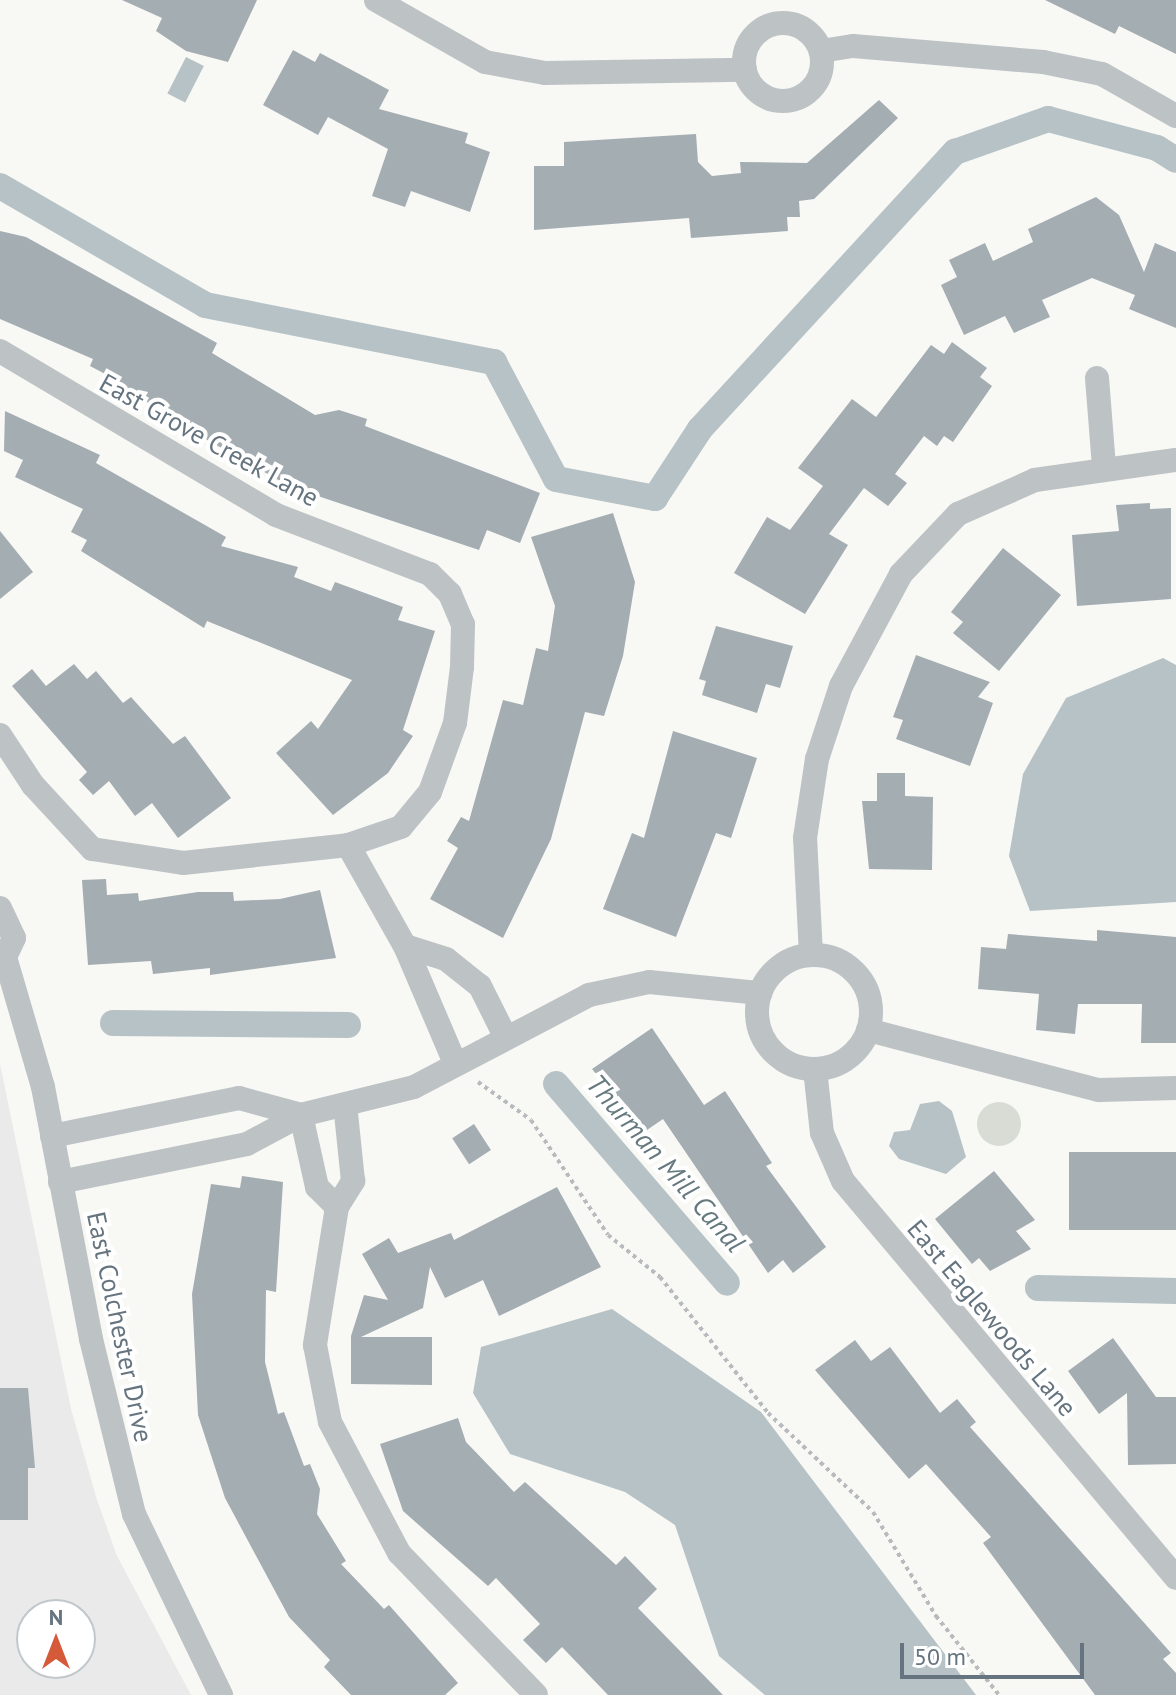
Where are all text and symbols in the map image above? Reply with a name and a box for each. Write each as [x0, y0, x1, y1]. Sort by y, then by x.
street label: East Grove Creek Lane [94, 367, 324, 513]
water label: Thurman Mill Canal [580, 1067, 752, 1259]
street label: East Colchester Drive [80, 1209, 160, 1445]
street label: East Eaglewoods Lane [901, 1213, 1083, 1423]
north arrow [16, 1599, 96, 1679]
text: N [49, 1603, 63, 1631]
scale bar [904, 1627, 1088, 1677]
text: 50 m [914, 1641, 966, 1672]

